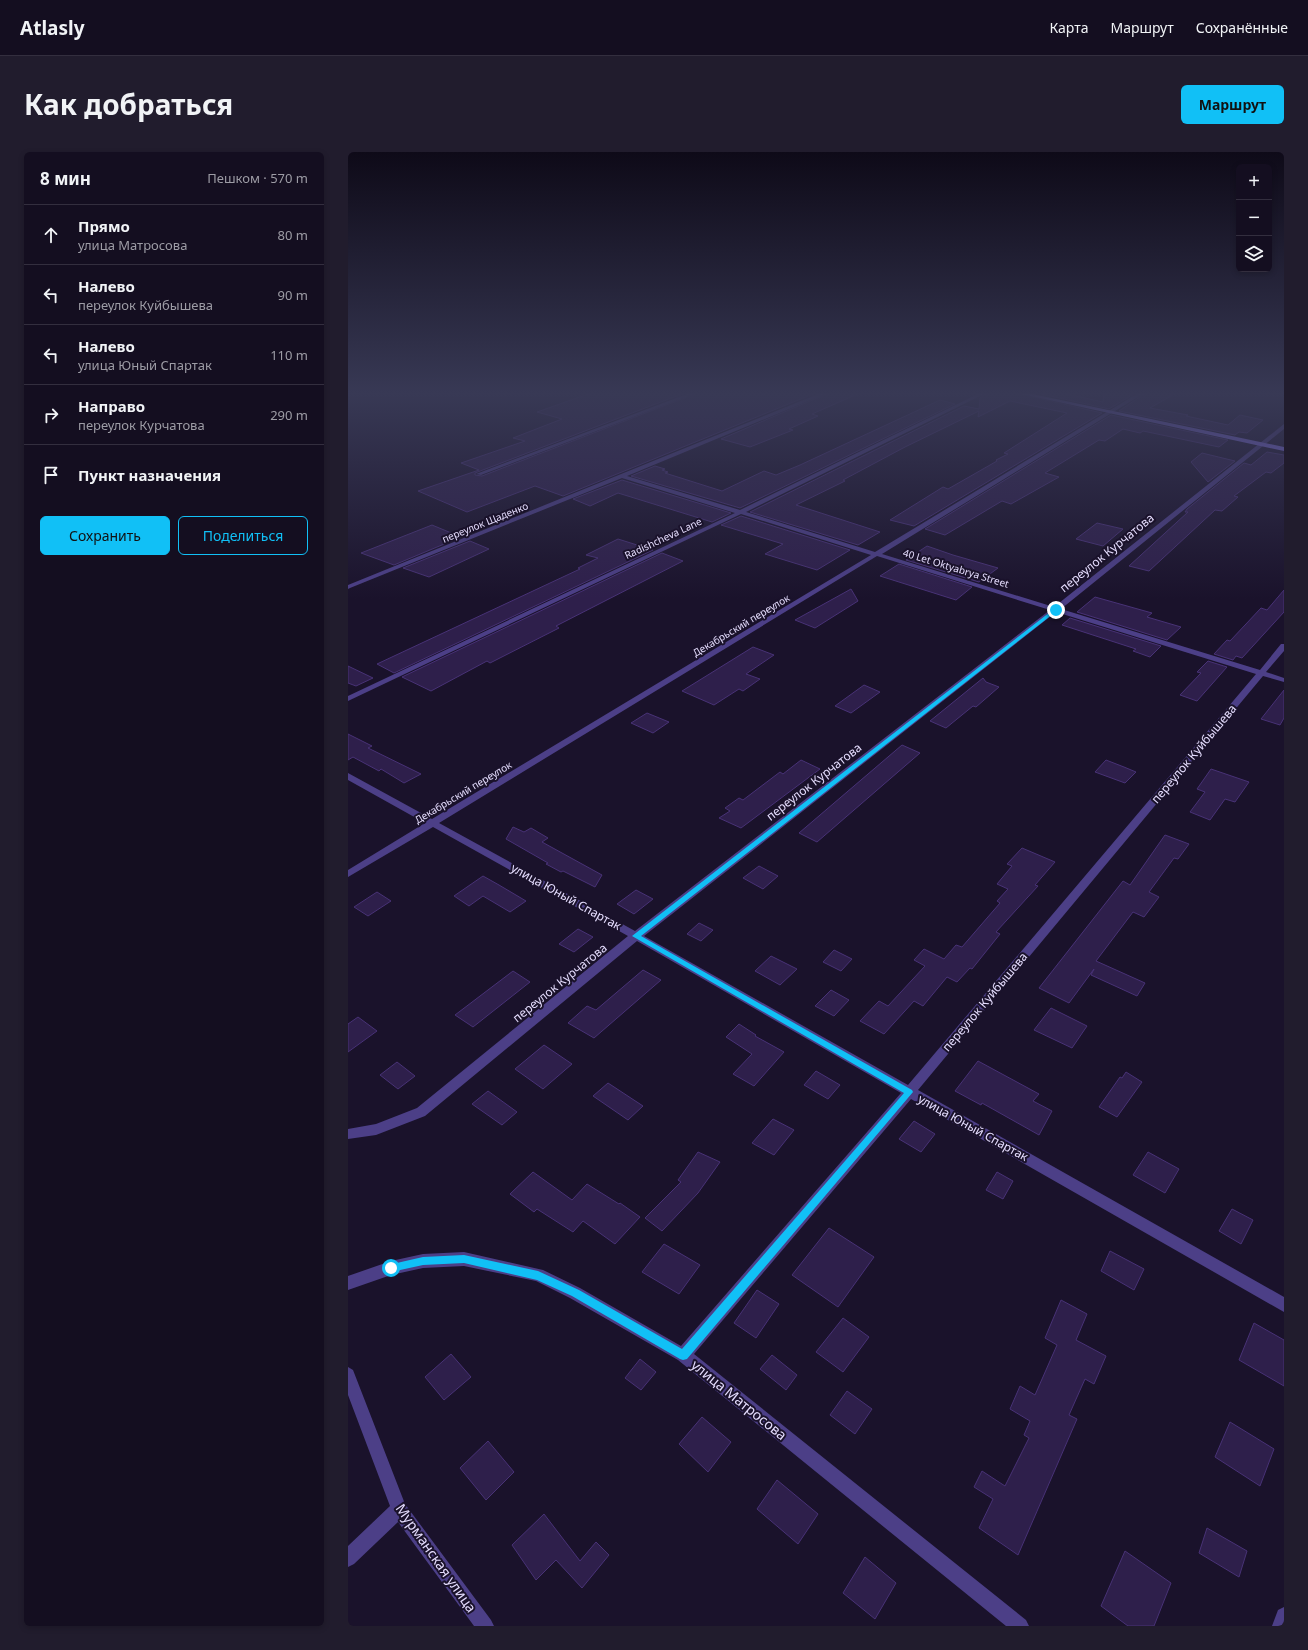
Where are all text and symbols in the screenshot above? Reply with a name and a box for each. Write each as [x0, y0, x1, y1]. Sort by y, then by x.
text: Atlasly [20, 15, 85, 41]
text: Карта [1049, 18, 1088, 37]
text: Маршрут [1110, 18, 1174, 37]
text: Сохранённые [1196, 18, 1288, 37]
text: Как добраться [24, 85, 233, 123]
button: Маршрут [1181, 85, 1284, 124]
map controls [1236, 164, 1272, 272]
button: + [1236, 164, 1272, 200]
text: 8 мин [40, 167, 91, 190]
text: Пешком · 570 m [207, 169, 308, 187]
button: − [1236, 200, 1272, 236]
text: Прямо [78, 216, 130, 236]
icon: ahead [40, 224, 62, 246]
text: 80 m [278, 226, 308, 244]
text: улица Матросова [78, 236, 187, 254]
button: layers [1236, 236, 1272, 272]
text: Налево [78, 276, 135, 296]
icon: left [40, 284, 62, 306]
text: 90 m [278, 286, 308, 304]
text: переулок Куйбышева [78, 296, 213, 314]
text: Налево [78, 336, 135, 356]
icon: left [40, 344, 62, 366]
text: 110 m [270, 346, 308, 364]
text: улица Юный Спартак [78, 356, 212, 374]
text: Направо [78, 396, 145, 416]
icon: right [40, 404, 62, 426]
text: 290 m [270, 406, 308, 424]
text: переулок Курчатова [78, 416, 205, 434]
icon: arrive [40, 464, 62, 486]
text: Пункт назначения [78, 465, 221, 485]
street label: переулок Щаденко [440, 498, 530, 546]
street label: переулок Курчатова [1056, 509, 1157, 596]
street label: Radishcheva Lane [622, 514, 704, 562]
button: Сохранить [40, 516, 170, 555]
button: Поделиться [178, 516, 308, 555]
street label: 40 Let Oktyabrya Street [901, 545, 1011, 591]
street label: Декабрьский переулок [690, 590, 793, 660]
route end [1047, 601, 1065, 619]
street label: переулок Куйбышева [1147, 700, 1240, 807]
street label: переулок Курчатова [762, 739, 865, 824]
street label: Декабрьский переулок [412, 757, 515, 827]
street label: улица Юный Спартак [508, 859, 625, 934]
street label: переулок Курчатова [509, 939, 610, 1026]
street label: переулок Куйбышева [938, 948, 1031, 1055]
street label: улица Юный Спартак [915, 1090, 1032, 1165]
route start [382, 1259, 400, 1277]
street label: улица Матросова [688, 1355, 791, 1444]
street label: Мурманская улица [392, 1500, 481, 1616]

